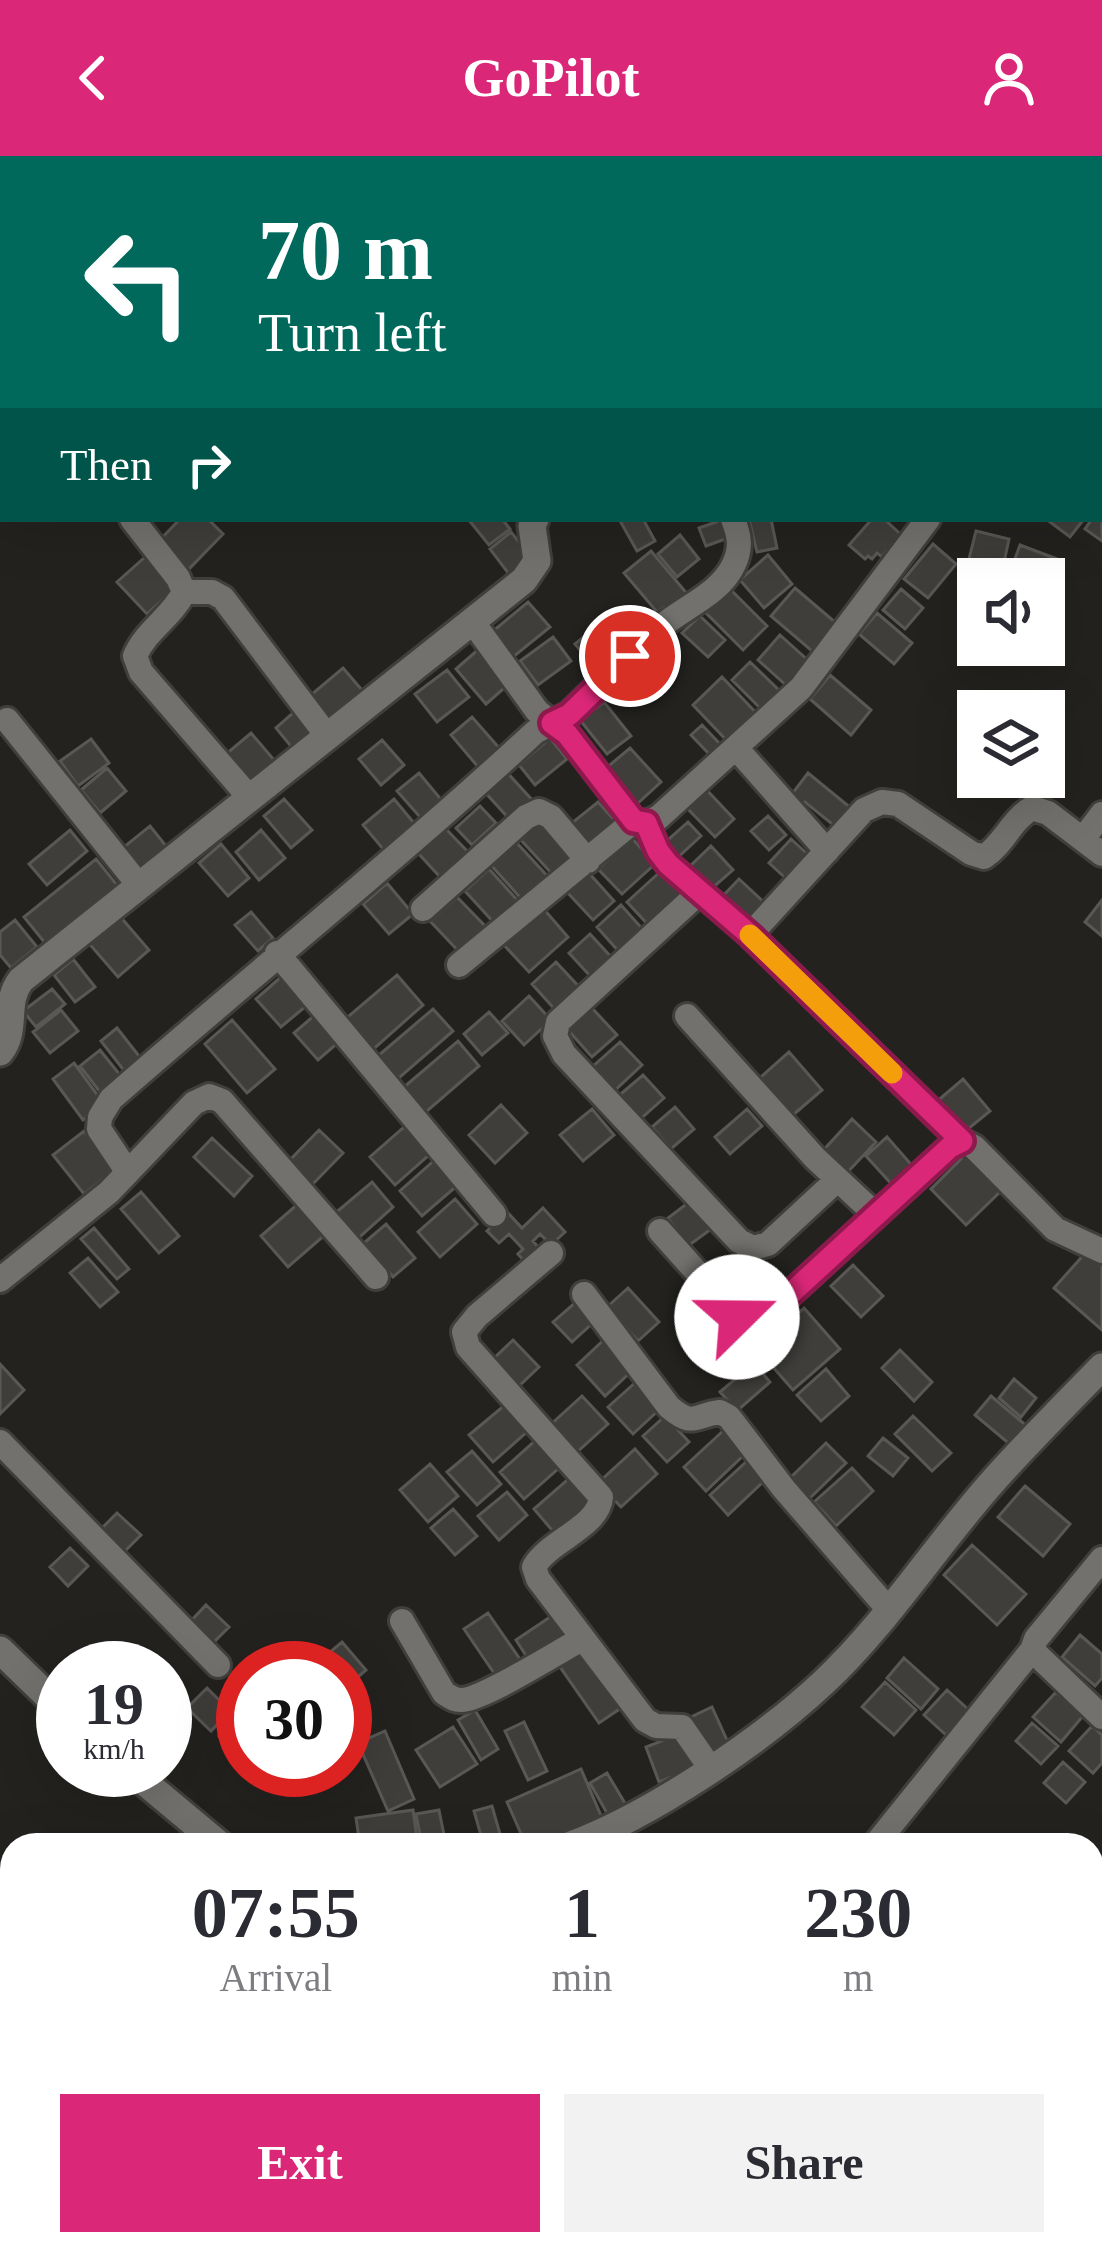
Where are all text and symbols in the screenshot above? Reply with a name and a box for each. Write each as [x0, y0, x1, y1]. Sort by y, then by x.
icon: back [60, 45, 126, 111]
icon: person [976, 45, 1042, 111]
text: GoPilot [463, 48, 639, 108]
icon: left [60, 204, 216, 360]
text: 70 m [258, 204, 433, 297]
text: Turn left [258, 303, 447, 363]
icon: right [176, 432, 242, 498]
text: Then [60, 440, 152, 490]
map controls [957, 558, 1065, 798]
button: sound [957, 558, 1065, 666]
pin [579, 605, 681, 707]
icon: arrive [597, 623, 663, 689]
button: layers [957, 690, 1065, 798]
position arrow [674, 1254, 800, 1380]
speed limit sign: 30 [216, 1641, 372, 1797]
text: 19 [84, 1671, 144, 1737]
text: km/h [83, 1732, 145, 1765]
text: 07:55 [192, 1873, 360, 1953]
text: 1 [564, 1873, 600, 1953]
text: 230 [804, 1873, 912, 1953]
text: Arrival [220, 1956, 332, 1999]
text: min [552, 1956, 612, 1999]
text: m [843, 1956, 873, 1999]
button: Exit [60, 2094, 540, 2232]
button: Share [564, 2094, 1044, 2232]

